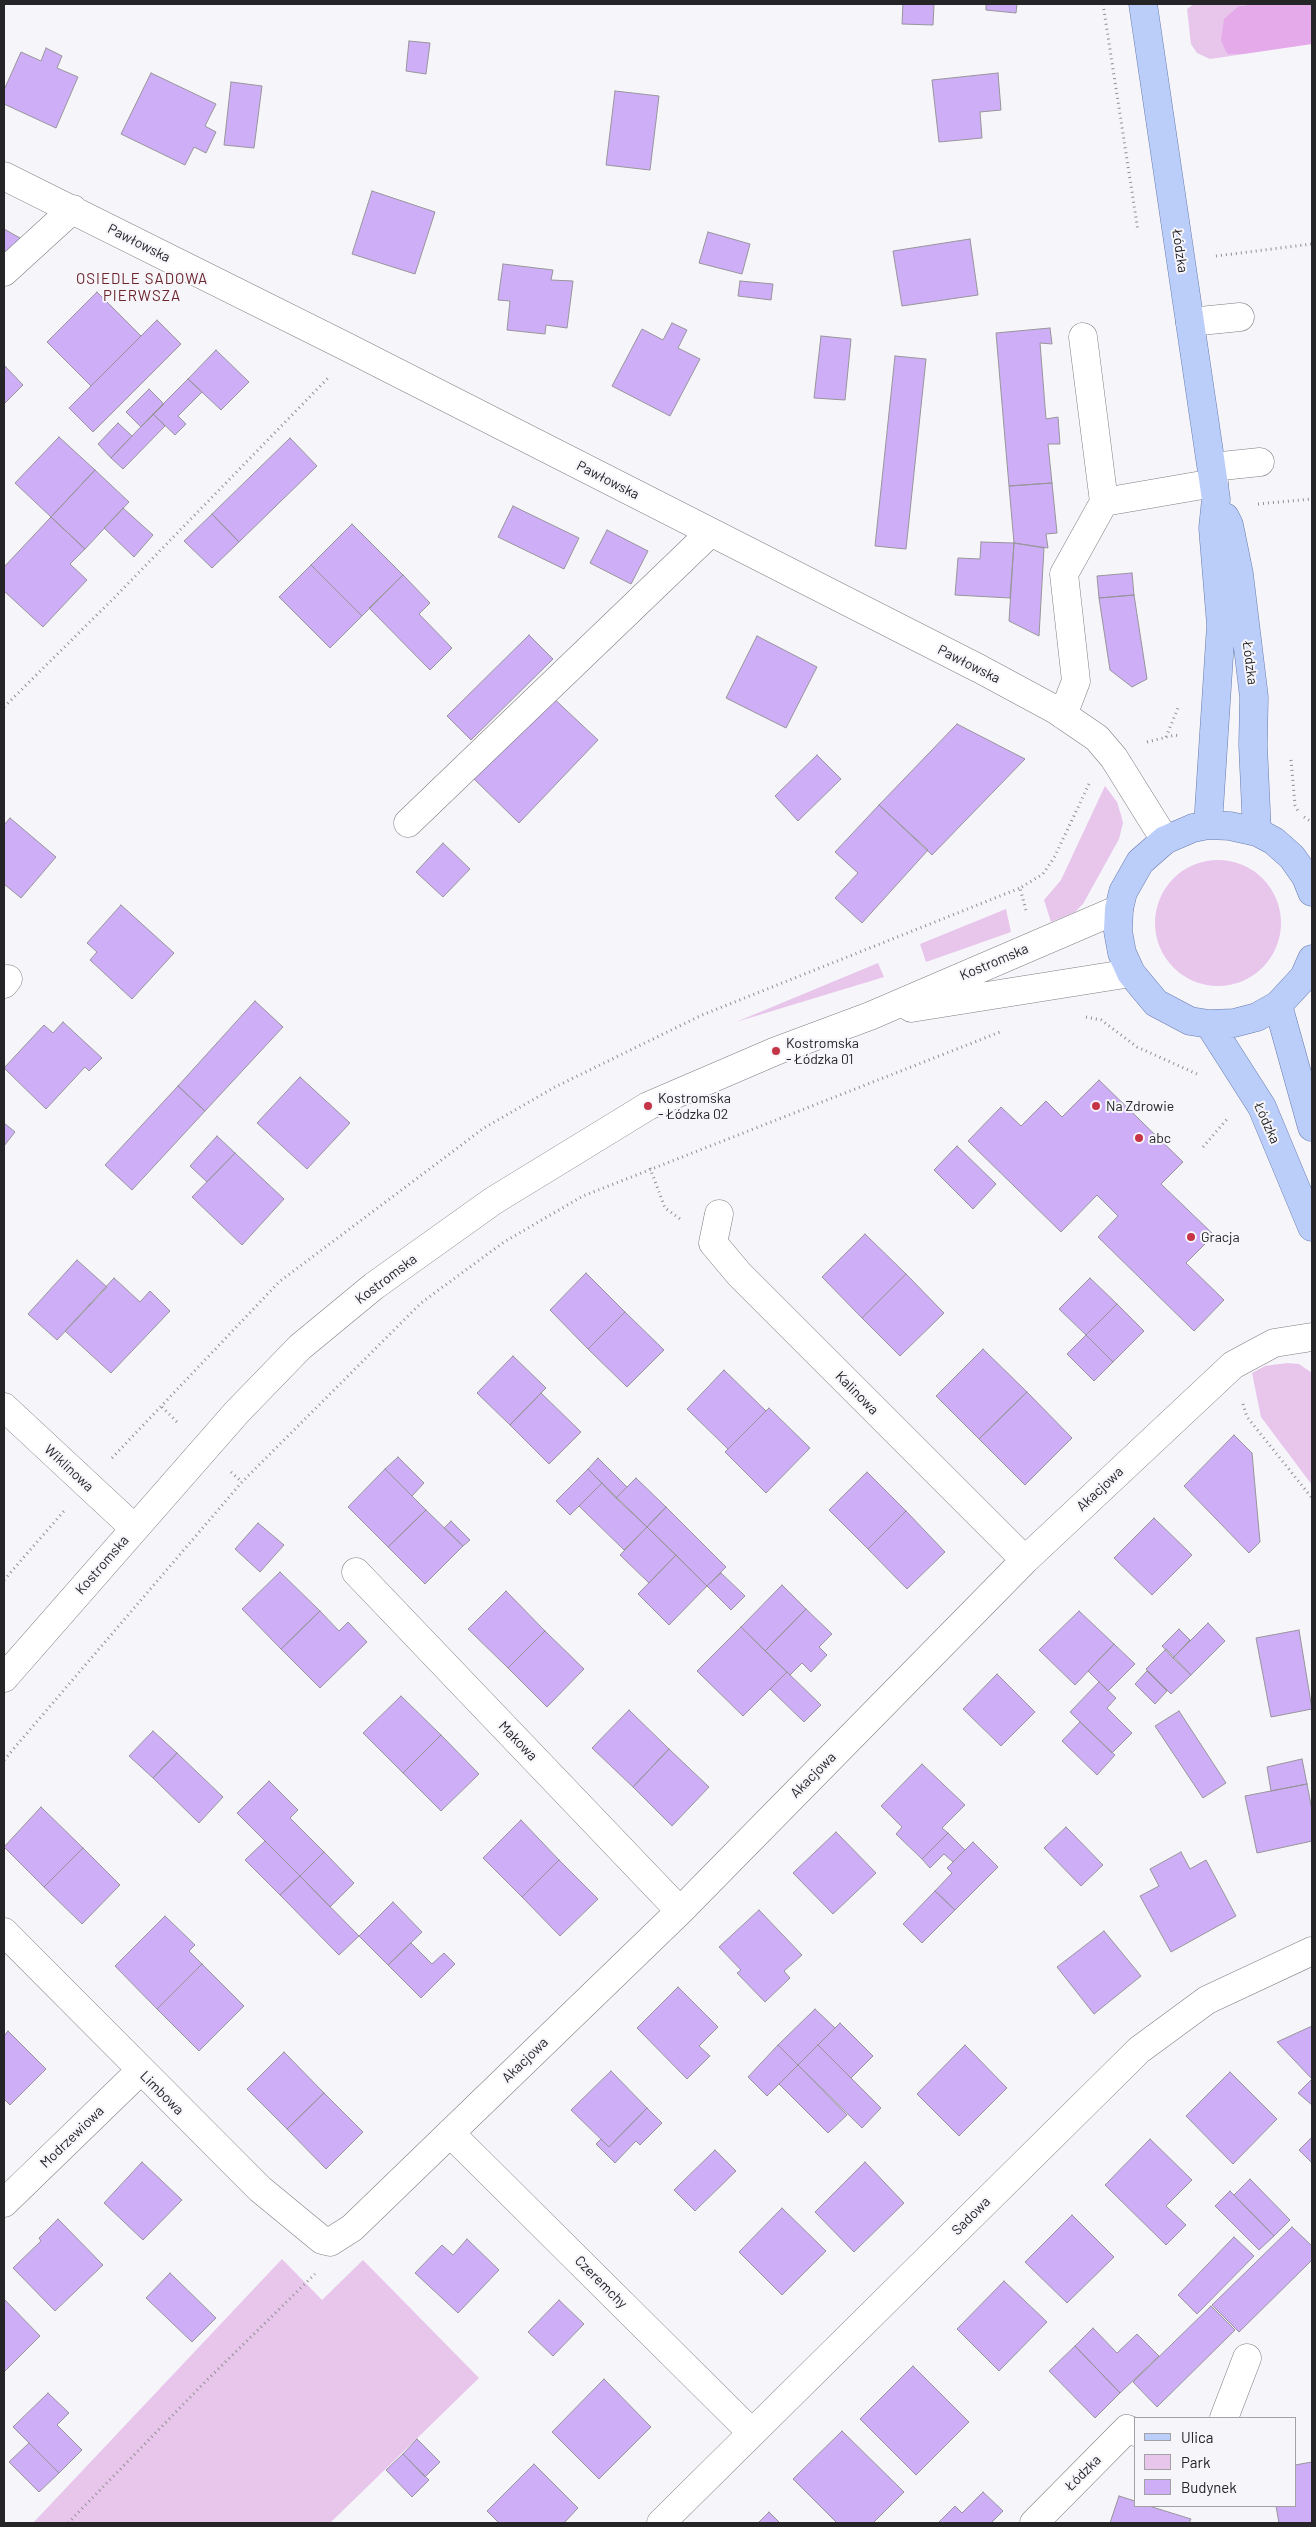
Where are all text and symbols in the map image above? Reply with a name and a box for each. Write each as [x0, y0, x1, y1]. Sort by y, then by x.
street label: Pawłowska [105, 220, 173, 266]
street label: Łódzka [1169, 228, 1191, 274]
district label: OSIEDLE SADOWA PIERWSZA [74, 270, 210, 305]
street label: Pawłowska [574, 457, 642, 503]
street label: Łódzka [1239, 640, 1261, 686]
street label: Pawłowska [935, 641, 1003, 687]
street label: Kostromska [957, 940, 1031, 984]
place label: Kostromska - Łódzka 01 [786, 1035, 859, 1068]
marker: Kostromska - Łódzka 01 [770, 1045, 782, 1057]
place label: Kostromska - Łódzka 02 [658, 1090, 731, 1122]
place label: Na Zdrowie [1106, 1098, 1174, 1114]
marker: Kostromska - Łódzka 02 [642, 1100, 654, 1112]
marker: Na Zdrowie [1090, 1100, 1102, 1112]
street label: Łódzka [1250, 1100, 1284, 1146]
place label: abc [1149, 1130, 1171, 1146]
marker: abc [1133, 1132, 1145, 1144]
place label: Gracja [1201, 1229, 1240, 1245]
marker: Gracja [1185, 1231, 1197, 1243]
street label: Kostromska [352, 1250, 420, 1308]
street label: Kalinowa [832, 1368, 882, 1418]
street label: Wiklinowa [41, 1441, 97, 1495]
street label: Akacjowa [1073, 1463, 1127, 1515]
street label: Kostromska [72, 1532, 132, 1598]
street label: Makowa [495, 1718, 541, 1764]
street label: Akacjowa [787, 1749, 839, 1801]
street label: Akacjowa [498, 2034, 552, 2086]
street label: Limbowa [137, 2068, 187, 2118]
street label: Modrzewiowa [37, 2102, 107, 2172]
street label: Sadowa [948, 2193, 994, 2239]
street label: Czeremchy [571, 2252, 631, 2312]
legend [1134, 2417, 1296, 2507]
text: Ulica [1181, 2428, 1213, 2446]
street label: Łódzka [1062, 2452, 1104, 2494]
text: Park [1181, 2453, 1210, 2471]
text: Budynek [1181, 2478, 1237, 2496]

